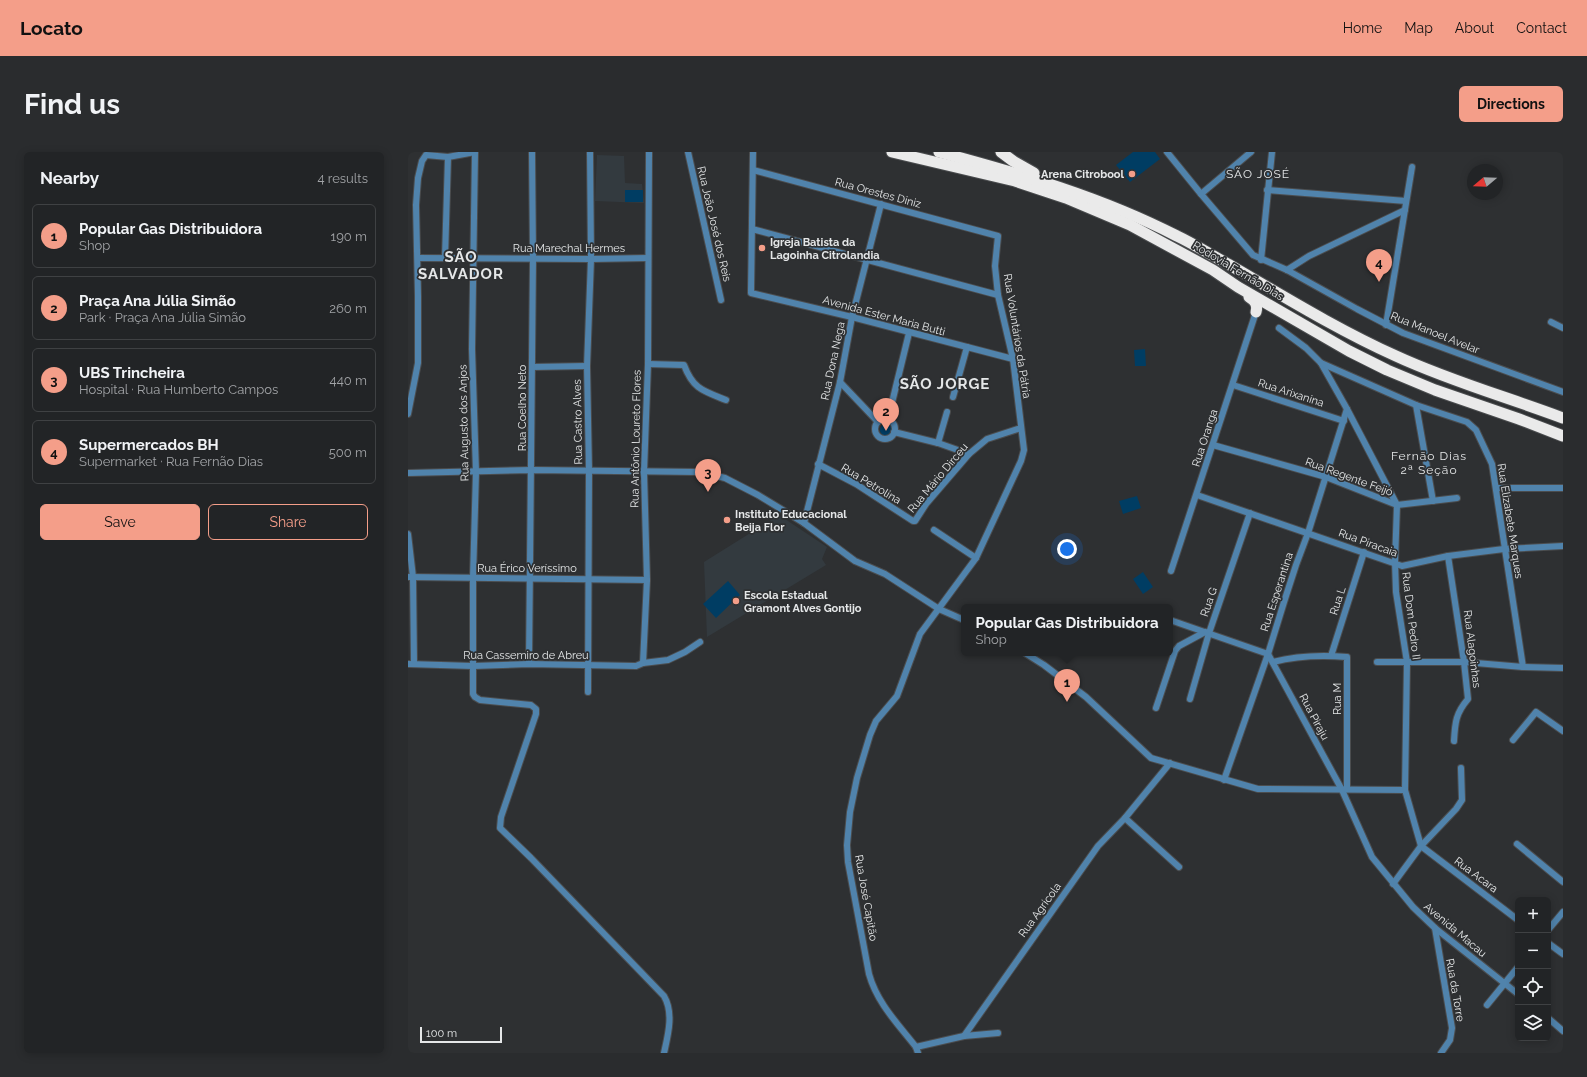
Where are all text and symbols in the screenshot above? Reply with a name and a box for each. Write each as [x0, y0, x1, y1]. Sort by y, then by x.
text: Locato [20, 17, 83, 39]
text: Home [1343, 20, 1382, 36]
text: Map [1404, 20, 1433, 36]
text: About [1455, 20, 1494, 36]
text: Contact [1516, 20, 1567, 36]
button: Directions [1459, 86, 1563, 122]
text: Find us [24, 88, 120, 121]
north arrow [1467, 164, 1503, 200]
street label: Rua João José dos Reis [694, 165, 734, 283]
district label: SÃO JOSÉ [1226, 167, 1290, 181]
text: Nearby [40, 168, 99, 188]
place label: Arena Citrobool [1041, 168, 1125, 181]
marker: Arena Citrobool [1127, 169, 1137, 179]
text: 4 results [317, 171, 368, 186]
street label: Rua Orestes Diniz [833, 175, 923, 211]
text: Popular Gas Distribuidora [79, 220, 262, 238]
text: 1 [51, 229, 57, 244]
text: 190 m [331, 229, 367, 244]
place label: Igreja Batista da Lagoinha Citrolandia [770, 236, 880, 262]
text: Shop [79, 238, 110, 253]
street label: Rodovia Fernão Dias [1190, 239, 1286, 303]
street label: Rua Marechal Hermes [513, 242, 625, 255]
marker: Igreja Batista da Lagoinha Citrolandia [757, 243, 767, 253]
district label: SÃO SALVADOR [418, 248, 504, 283]
pin: 4 [1366, 249, 1392, 282]
street label: Rua Voluntários da Pátria [1001, 273, 1033, 399]
text: Praça Ana Júlia Simão [79, 292, 236, 310]
street label: Avenida Ester Maria Butti [821, 293, 947, 339]
text: 2 [50, 301, 58, 316]
text: 260 m [329, 301, 367, 316]
street label: Rua Manoel Avelar [1389, 309, 1481, 357]
text: Park · Praça Ana Júlia Simão [79, 310, 246, 325]
street label: Rua Dona Nega [818, 321, 848, 401]
text: UBS Trincheira [79, 364, 185, 382]
street label: Rua Augusto dos Anjos [456, 364, 472, 482]
street label: Rua Coelho Neto [516, 364, 529, 451]
street label: Rua Antônio Loureto Flores [628, 370, 644, 508]
text: 3 [50, 373, 58, 388]
text: 440 m [330, 373, 367, 388]
district label: SÃO JORGE [900, 375, 990, 393]
street label: Rua Arixanina [1256, 376, 1326, 410]
street label: Rua Castro Alves [571, 379, 585, 465]
text: Hospital · Rua Humberto Campos [79, 382, 278, 397]
pin: 2 [873, 398, 899, 431]
street label: Rua Oranga [1190, 408, 1220, 468]
text: Supermercados BH [79, 436, 219, 454]
street label: Rua Mário Dirceu [905, 441, 971, 515]
text: 4 [50, 445, 58, 460]
text: 500 m [329, 445, 367, 460]
district label: Fernão Dias 2ª Seção [1391, 449, 1467, 477]
text: Supermarket · Rua Fernão Dias [79, 454, 263, 469]
street label: Rua Regente Feijó [1303, 455, 1395, 499]
pin: 3 [695, 459, 721, 492]
street label: Rua Petrolina [839, 461, 903, 507]
street label: Rua Elizabete Marques [1494, 463, 1526, 579]
button: Save [40, 504, 200, 540]
button: Share [208, 504, 368, 540]
place label: Instituto Educacional Beija Flor [735, 508, 847, 534]
marker: Instituto Educacional Beija Flor [722, 515, 732, 525]
street label: Rua Piracaia [1337, 526, 1399, 560]
your location [1057, 539, 1077, 559]
street label: Rua Esperantina [1258, 551, 1296, 633]
street label: Rua Érico Veríssimo [477, 561, 577, 575]
street label: Rua Dom Pedro II [1399, 571, 1423, 661]
street label: Rua G [1198, 585, 1220, 618]
street label: Rua L [1327, 585, 1349, 617]
place label: Escola Estadual Gramont Alves Gontijo [744, 589, 862, 615]
marker: Escola Estadual Gramont Alves Gontijo [731, 596, 741, 606]
popup [961, 604, 1173, 656]
street label: Rua Alagoinhas [1461, 609, 1483, 689]
text: Popular Gas Distribuidora [975, 614, 1159, 632]
text: Shop [975, 632, 1007, 647]
street label: Rua Cassemiro de Abreu [463, 649, 589, 662]
pin: 1 [1054, 669, 1080, 702]
street label: Rua M [1331, 683, 1344, 715]
street label: Rua Piraju [1296, 692, 1332, 742]
street label: Rua José Capitão [852, 854, 880, 943]
street label: Rua Acara [1452, 854, 1500, 896]
street label: Rua Agricola [1016, 880, 1064, 940]
map controls [1515, 897, 1551, 1041]
button: + [1515, 897, 1551, 933]
street label: Avenida Macau [1421, 900, 1489, 960]
button: − [1515, 933, 1551, 969]
street label: Rua da Torre [1443, 957, 1467, 1023]
button: locate [1515, 969, 1551, 1005]
button: layers [1515, 1005, 1551, 1041]
scale bar [420, 1025, 502, 1044]
text: 100 m [426, 1027, 457, 1040]

